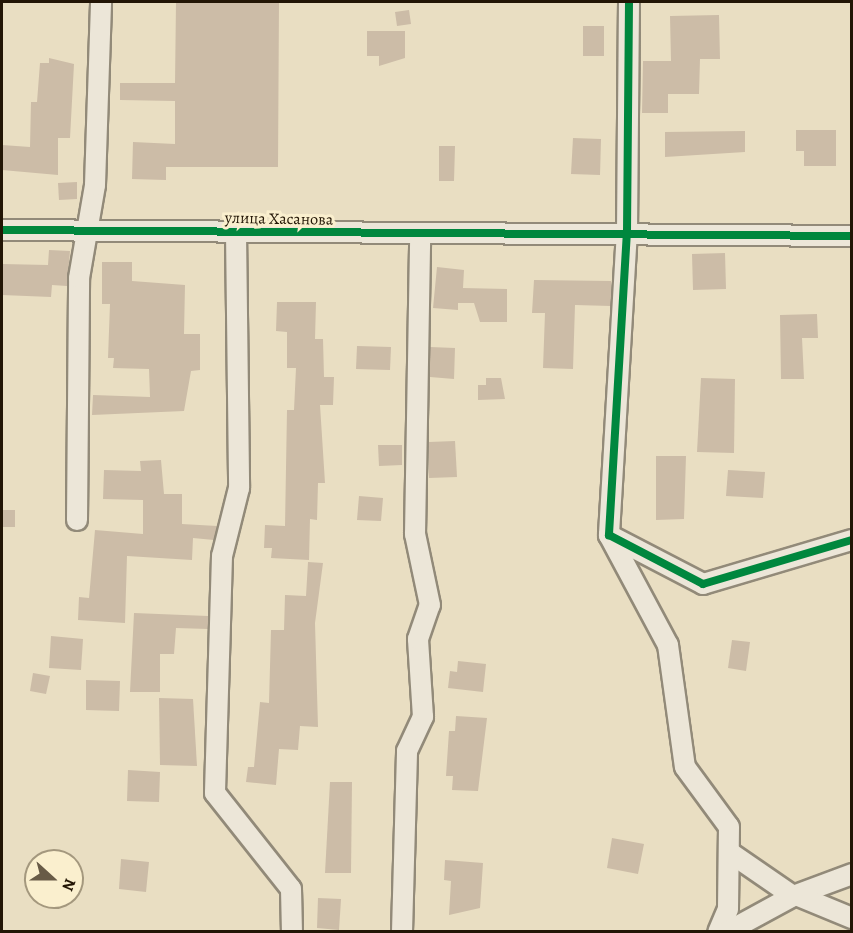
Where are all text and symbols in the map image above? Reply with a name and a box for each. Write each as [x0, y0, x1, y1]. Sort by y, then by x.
street label: улица Хасанова [225, 208, 333, 230]
north arrow [24, 849, 84, 909]
text: N [57, 875, 81, 894]

